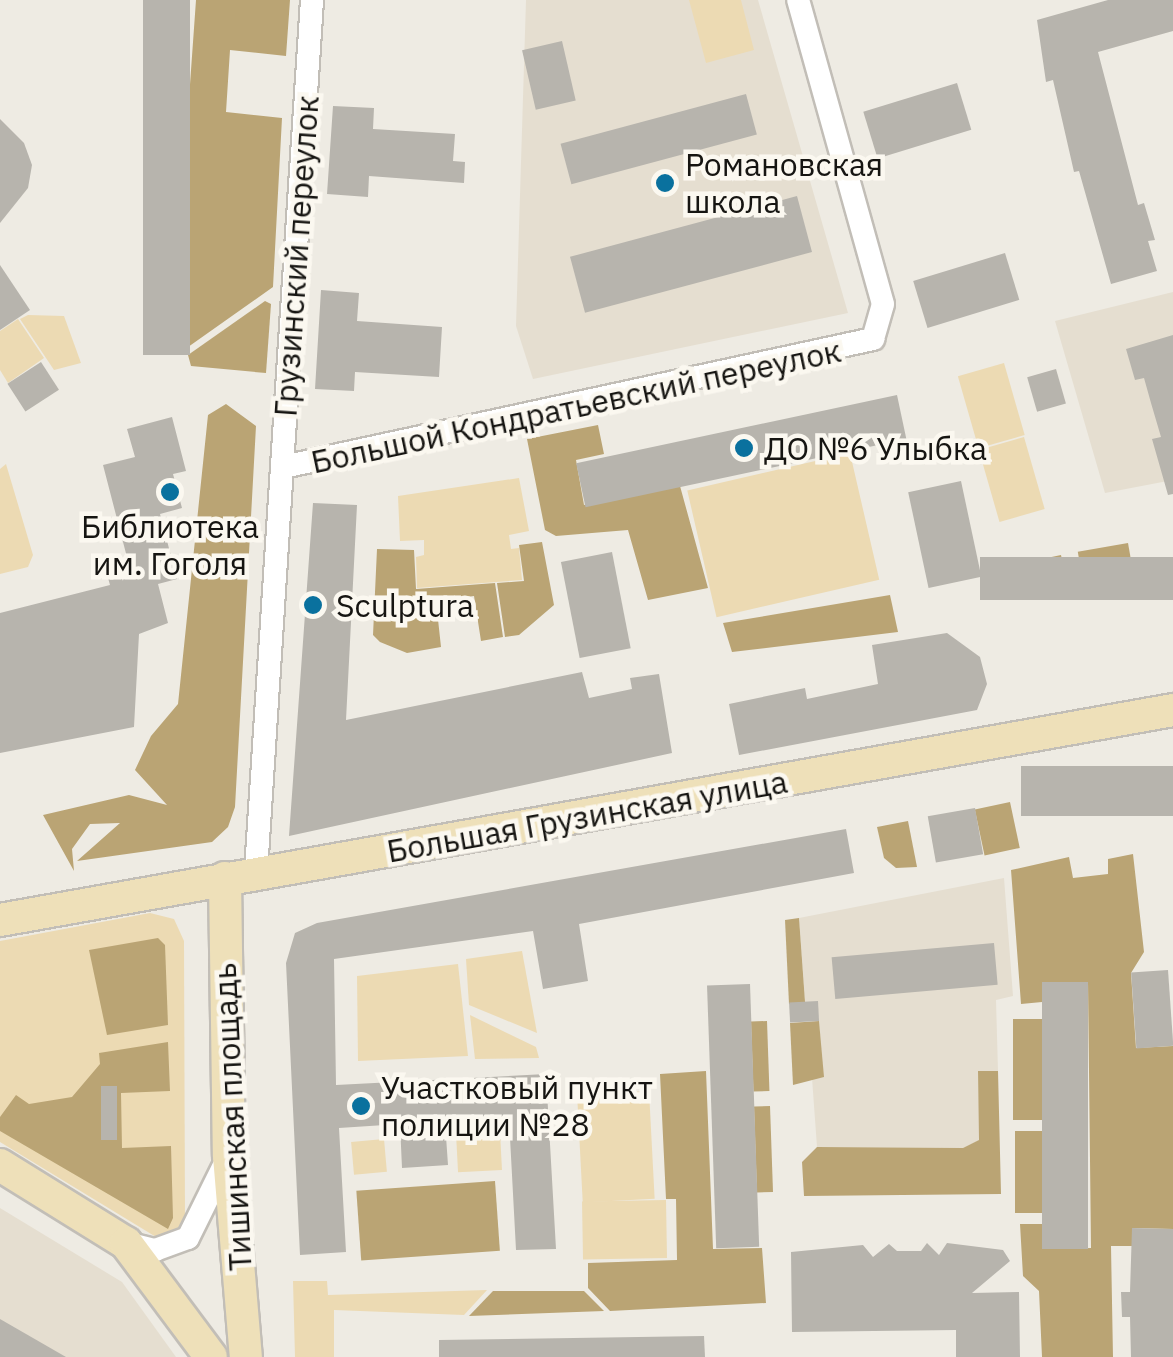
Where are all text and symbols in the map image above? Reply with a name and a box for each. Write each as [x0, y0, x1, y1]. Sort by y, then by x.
street label: Грузинский переулок [266, 94, 326, 418]
place label: Романовская школа [685, 146, 883, 221]
marker: Романовская школа [654, 172, 676, 194]
street label: Большой Кондратьевский переулок [307, 331, 845, 481]
place label: ДО №6 Улыбка [764, 429, 987, 467]
marker: ДО №6 Улыбка [733, 437, 755, 459]
marker: Библиотека им. Гоголя [159, 481, 181, 503]
place label: Библиотека им. Гоголя [81, 508, 259, 583]
place label: Sculptura [336, 586, 474, 624]
marker: Sculptura [300, 592, 326, 618]
street label: Большая Грузинская улица [384, 762, 790, 870]
street label: Тишинская площадь [205, 962, 259, 1272]
place label: Участковый пункт полиции №28 [381, 1069, 653, 1144]
marker: Участковый пункт полиции №28 [350, 1095, 372, 1117]

